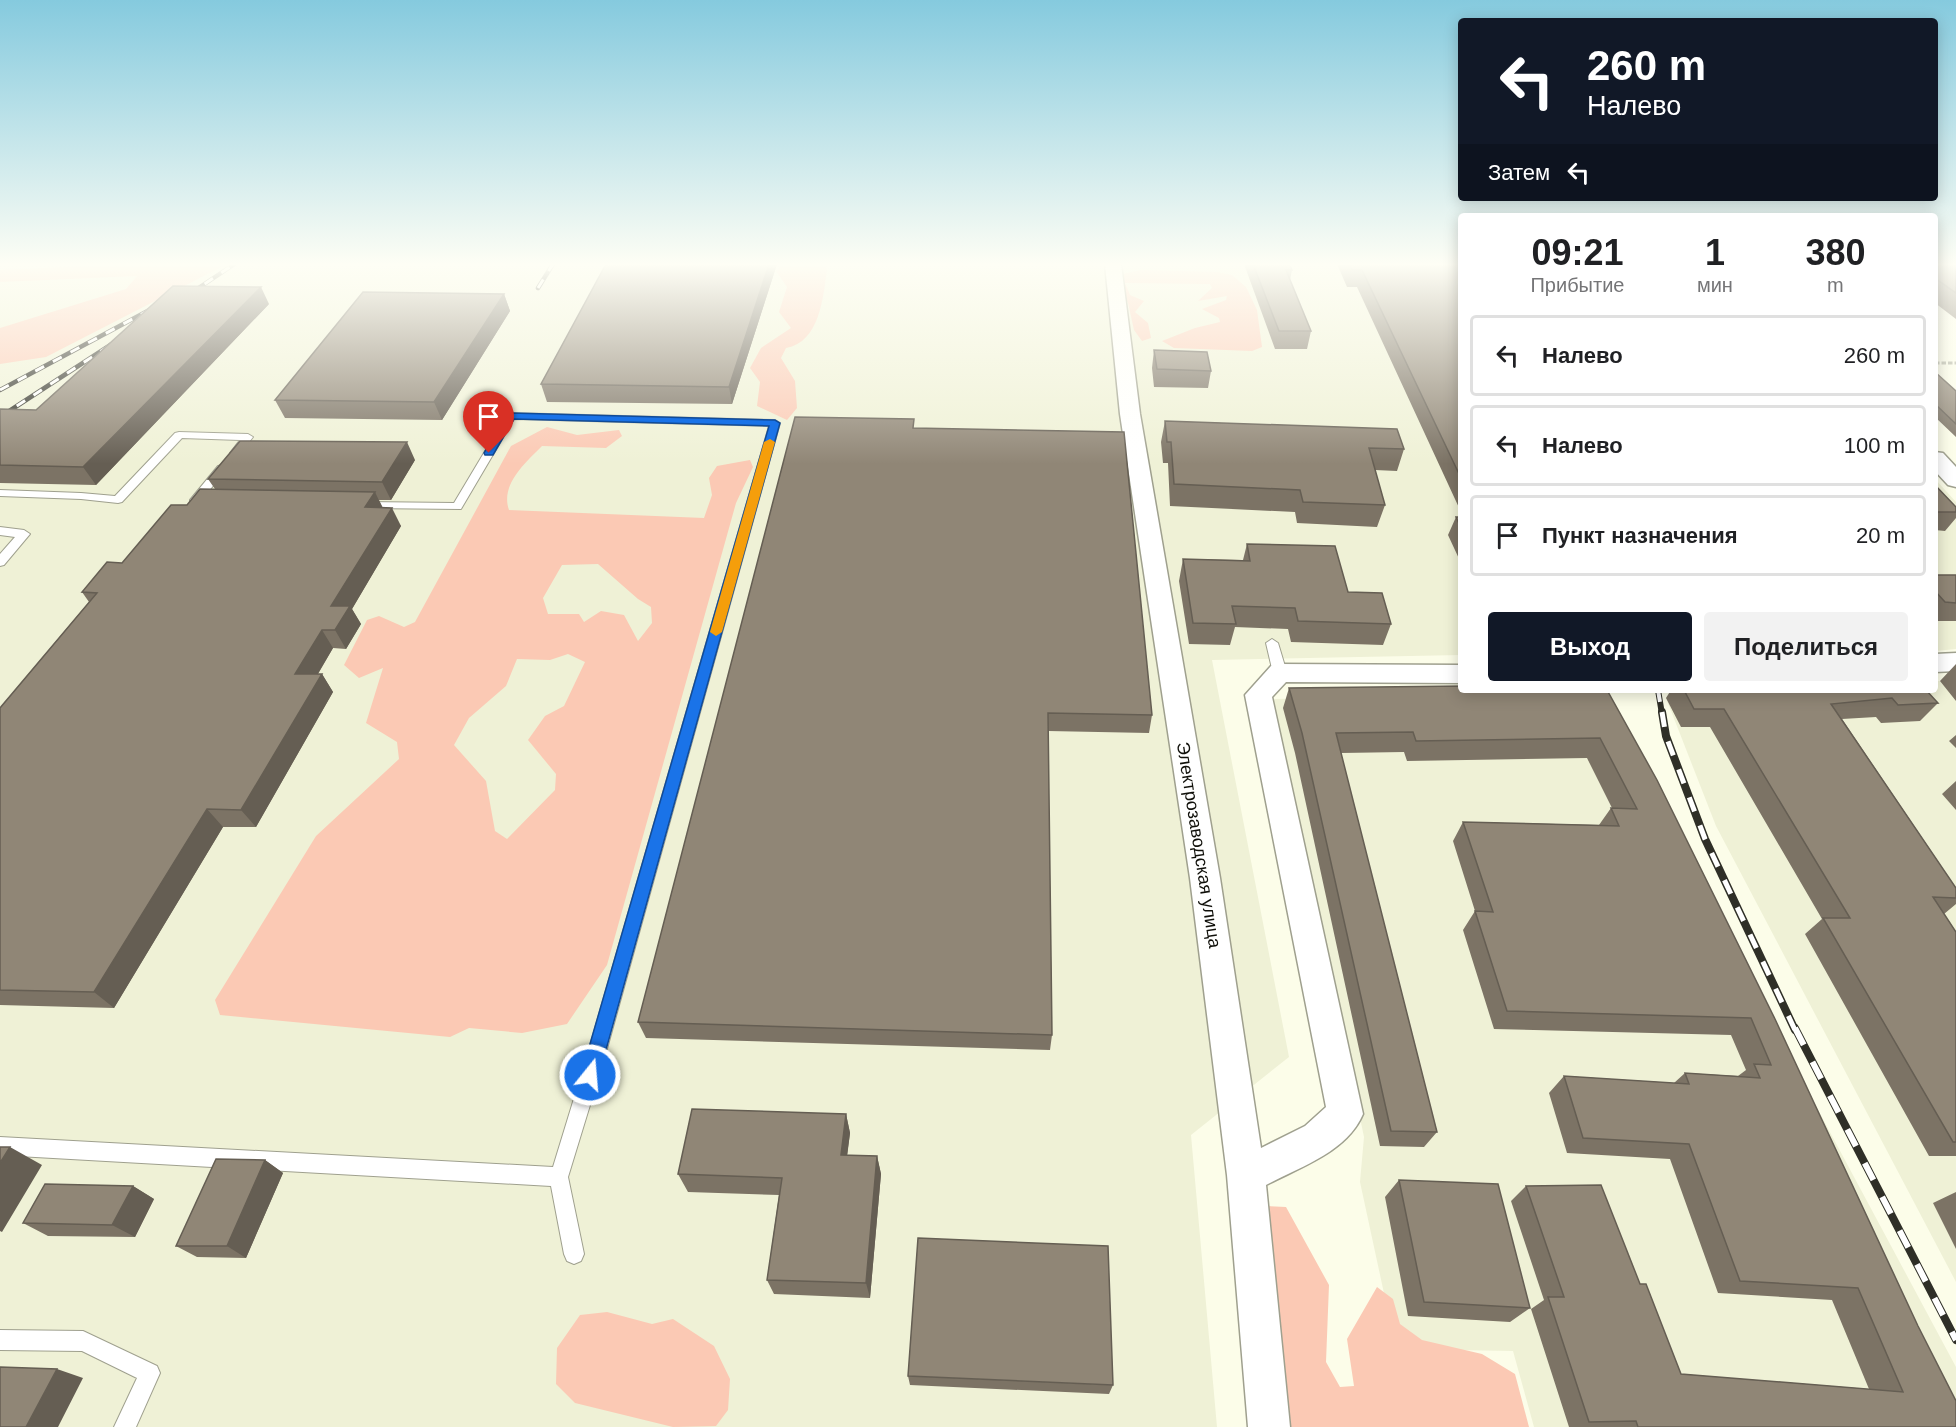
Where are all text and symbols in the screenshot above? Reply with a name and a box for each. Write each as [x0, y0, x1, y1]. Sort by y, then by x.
icon: left [1488, 42, 1566, 120]
text: 260 m [1587, 42, 1706, 89]
text: Налево [1587, 91, 1681, 121]
icon: left [1562, 156, 1595, 189]
text: Затем [1488, 160, 1550, 185]
text: 09:21 [1531, 232, 1624, 273]
text: 1 [1705, 232, 1725, 273]
text: 380 [1805, 232, 1865, 273]
text: Прибытие [1530, 274, 1624, 296]
text: мин [1697, 274, 1733, 296]
text: m [1827, 274, 1844, 296]
icon: left [1491, 339, 1524, 372]
text: Налево [1542, 343, 1623, 368]
text: 260 m [1844, 343, 1905, 368]
pin [463, 391, 514, 453]
icon: arrive [472, 400, 505, 433]
icon: left [1491, 429, 1524, 462]
text: Налево [1542, 433, 1623, 458]
text: 100 m [1844, 433, 1905, 458]
icon: arrive [1491, 519, 1524, 552]
text: Пункт назначения [1542, 523, 1738, 548]
text: 20 m [1856, 523, 1905, 548]
button: Выход [1488, 612, 1692, 681]
button: Поделиться [1704, 612, 1908, 681]
street label: Электрозаводская улица [1173, 741, 1225, 950]
position arrow [558, 1043, 622, 1107]

